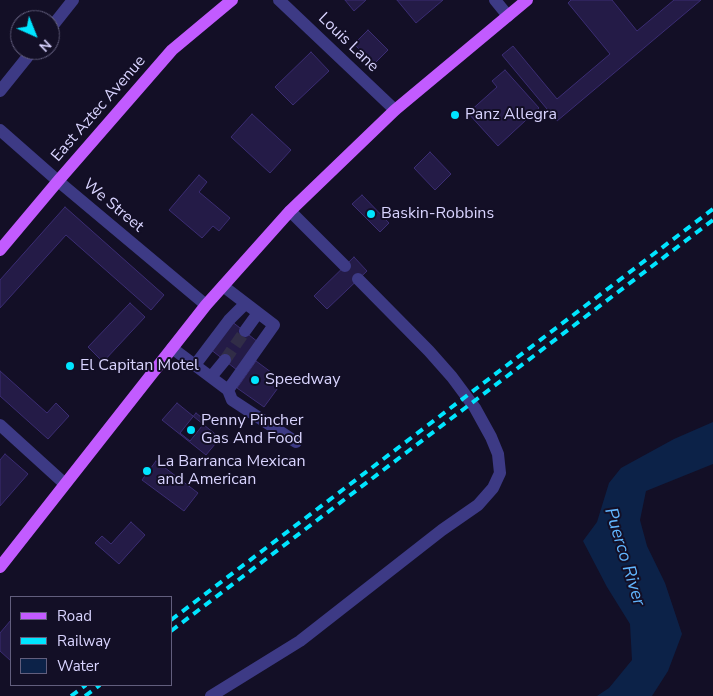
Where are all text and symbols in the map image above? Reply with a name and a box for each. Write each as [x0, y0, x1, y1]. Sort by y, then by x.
street label: Louis Lane [314, 9, 382, 77]
north arrow [10, 10, 60, 60]
text: N [35, 35, 55, 56]
street label: East Aztec Avenue [48, 52, 150, 166]
place label: Panz Allegra [465, 105, 557, 125]
marker: Panz Allegra [449, 109, 461, 121]
street label: We Street [79, 175, 147, 237]
place label: Baskin-Robbins [381, 204, 494, 224]
marker: Baskin-Robbins [365, 208, 377, 220]
place label: El Capitan Motel [80, 356, 199, 376]
marker: El Capitan Motel [64, 360, 76, 372]
place label: Speedway [265, 370, 340, 390]
marker: Speedway [249, 374, 261, 386]
place label: Penny Pincher Gas And Food [201, 411, 303, 449]
marker: Penny Pincher Gas And Food [185, 424, 197, 436]
place label: La Barranca Mexican and American [157, 452, 306, 490]
marker: La Barranca Mexican and American [141, 465, 153, 477]
water label: Puerco River [599, 505, 649, 609]
legend [10, 596, 172, 686]
text: Road [57, 606, 92, 626]
text: Railway [57, 631, 111, 651]
text: Water [57, 656, 99, 676]

